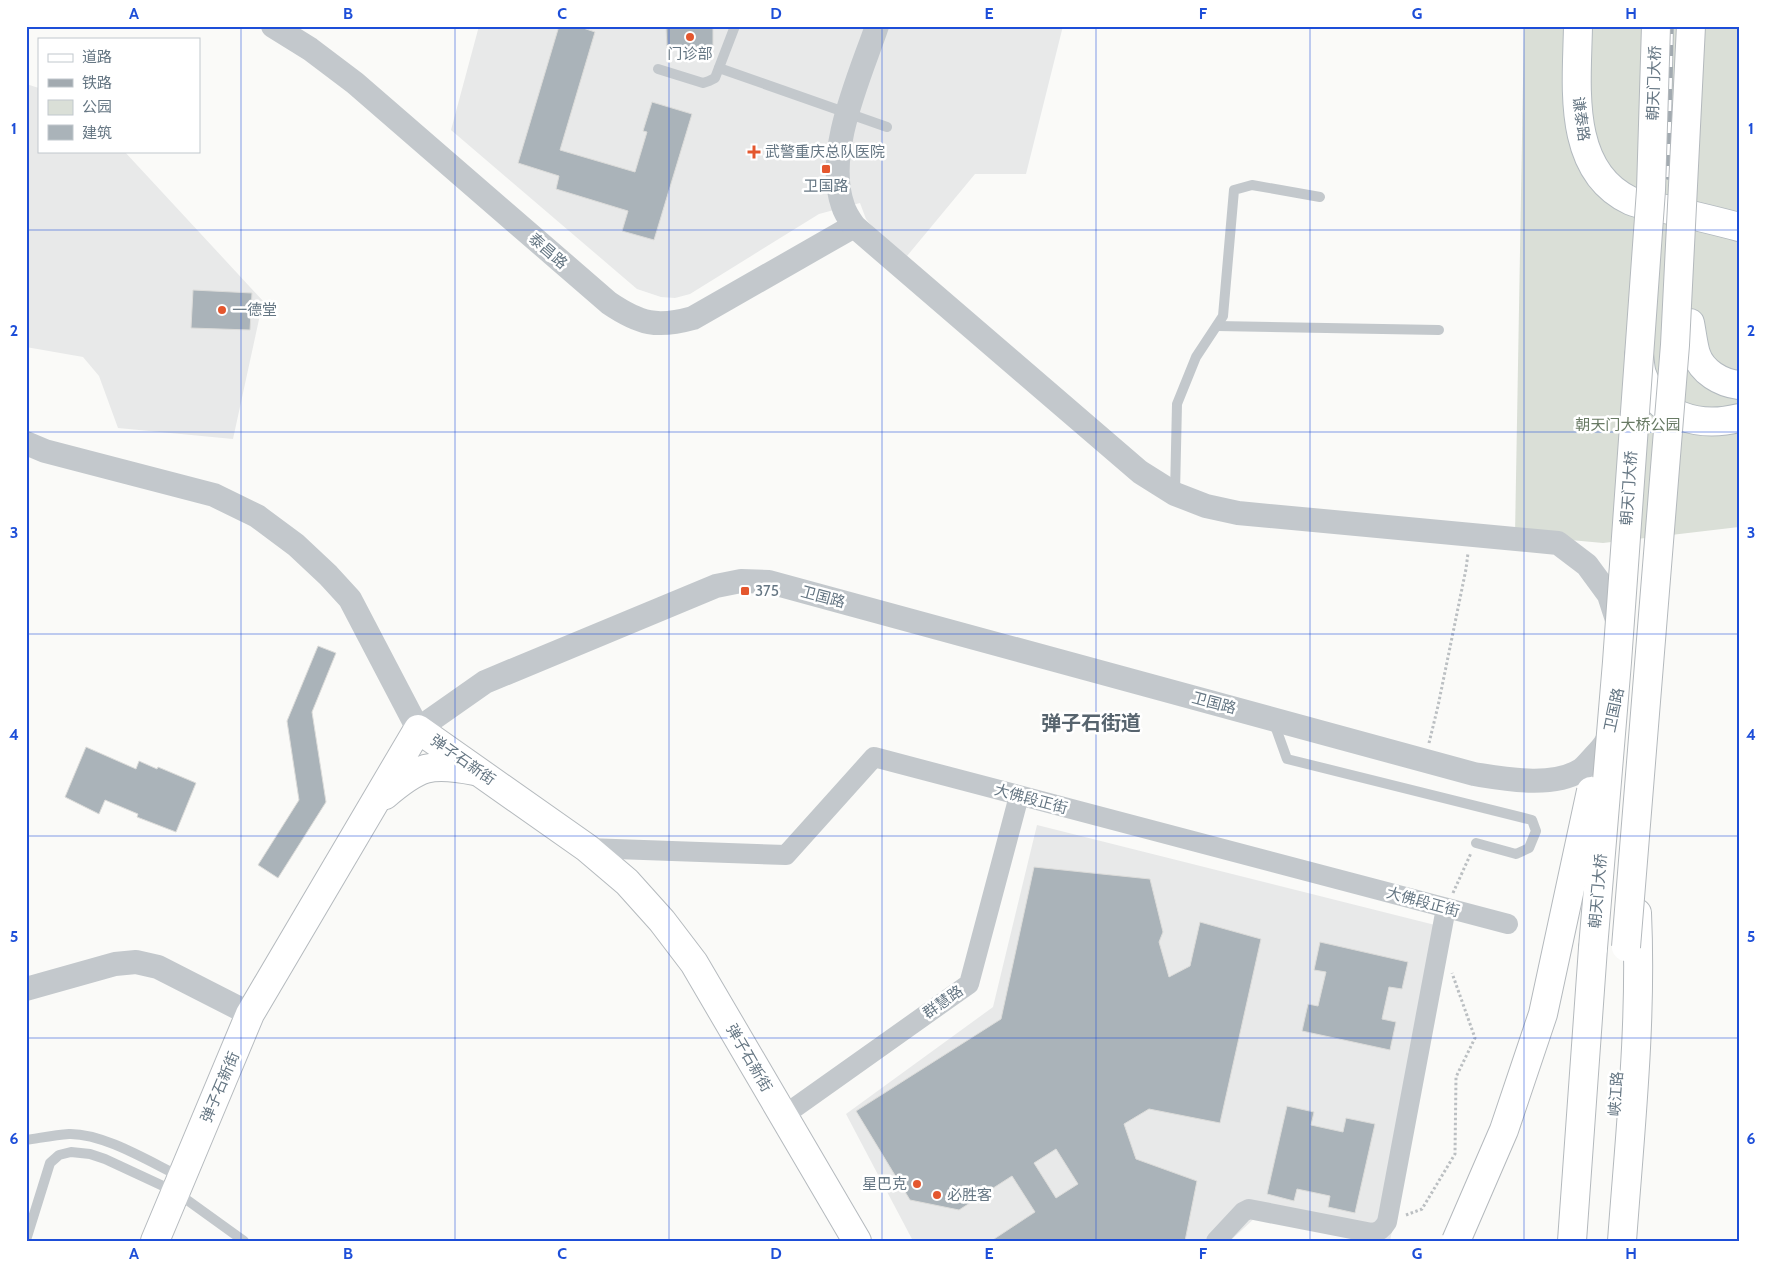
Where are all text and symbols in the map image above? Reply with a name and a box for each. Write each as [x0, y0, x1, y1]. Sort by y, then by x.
text: A [129, 4, 139, 23]
text: B [343, 4, 353, 23]
text: C [557, 4, 567, 23]
text: D [770, 4, 782, 23]
text: E [984, 4, 994, 23]
text: F [1199, 4, 1208, 23]
text: G [1412, 4, 1422, 23]
text: H [1625, 4, 1637, 23]
marker: 门诊部 [684, 31, 696, 43]
legend [38, 38, 200, 152]
place label: 门诊部 [667, 45, 713, 63]
street label: 朝天门大桥 [1644, 45, 1664, 121]
text: 道路 [82, 48, 112, 66]
text: 铁路 [82, 74, 112, 92]
street label: 谦泰路 [1569, 95, 1593, 143]
text: 公园 [82, 98, 112, 116]
text: 1 [11, 119, 17, 138]
text: 1 [1748, 119, 1754, 138]
text: 建筑 [82, 124, 112, 142]
place label: 武警重庆总队医院 [765, 143, 885, 161]
marker: 武警重庆总队医院 [747, 145, 761, 159]
marker: 卫国路 [820, 163, 832, 175]
place label: 卫国路 [803, 177, 849, 195]
street label: 泰昌路 [525, 229, 571, 273]
place label: 一德堂 [232, 301, 277, 319]
marker: 一德堂 [216, 304, 228, 316]
text: 2 [10, 321, 18, 340]
text: 2 [1747, 321, 1755, 340]
park label: 朝天门大桥公园 [1575, 416, 1681, 434]
street label: 朝天门大桥 [1617, 450, 1641, 526]
text: 3 [10, 523, 18, 542]
text: 3 [1747, 523, 1755, 542]
place label: 375 [755, 582, 779, 600]
street label: 卫国路 [799, 582, 847, 612]
marker: 375 [739, 585, 751, 597]
street label: 卫国路 [1601, 686, 1627, 734]
street label: 卫国路 [1190, 688, 1238, 718]
district label: 弹子石街道 [1041, 711, 1141, 735]
text: 4 [9, 725, 19, 744]
text: 4 [1746, 725, 1756, 744]
street label: 弹子石新街 [427, 731, 499, 789]
street label: 大佛段正街 [992, 781, 1070, 817]
street label: 朝天门大桥 [1586, 853, 1610, 929]
street label: 大佛段正街 [1384, 884, 1462, 920]
text: 5 [10, 927, 18, 946]
text: 5 [1747, 927, 1755, 946]
street label: 群慧路 [919, 982, 967, 1022]
street label: 弹子石新街 [722, 1021, 776, 1095]
street label: 弹子石新街 [197, 1049, 243, 1125]
street label: 峡江路 [1605, 1071, 1627, 1117]
text: 6 [10, 1129, 19, 1148]
text: 6 [1747, 1129, 1756, 1148]
place label: 星巴克 [862, 1175, 907, 1193]
marker: 星巴克 [911, 1178, 923, 1190]
place label: 必胜客 [947, 1186, 992, 1204]
marker: 必胜客 [931, 1189, 943, 1201]
text: A [129, 1244, 139, 1263]
text: B [343, 1244, 353, 1263]
text: C [557, 1244, 567, 1263]
text: D [770, 1244, 782, 1263]
text: E [984, 1244, 994, 1263]
text: F [1199, 1244, 1208, 1263]
text: G [1412, 1244, 1422, 1263]
text: H [1625, 1244, 1637, 1263]

